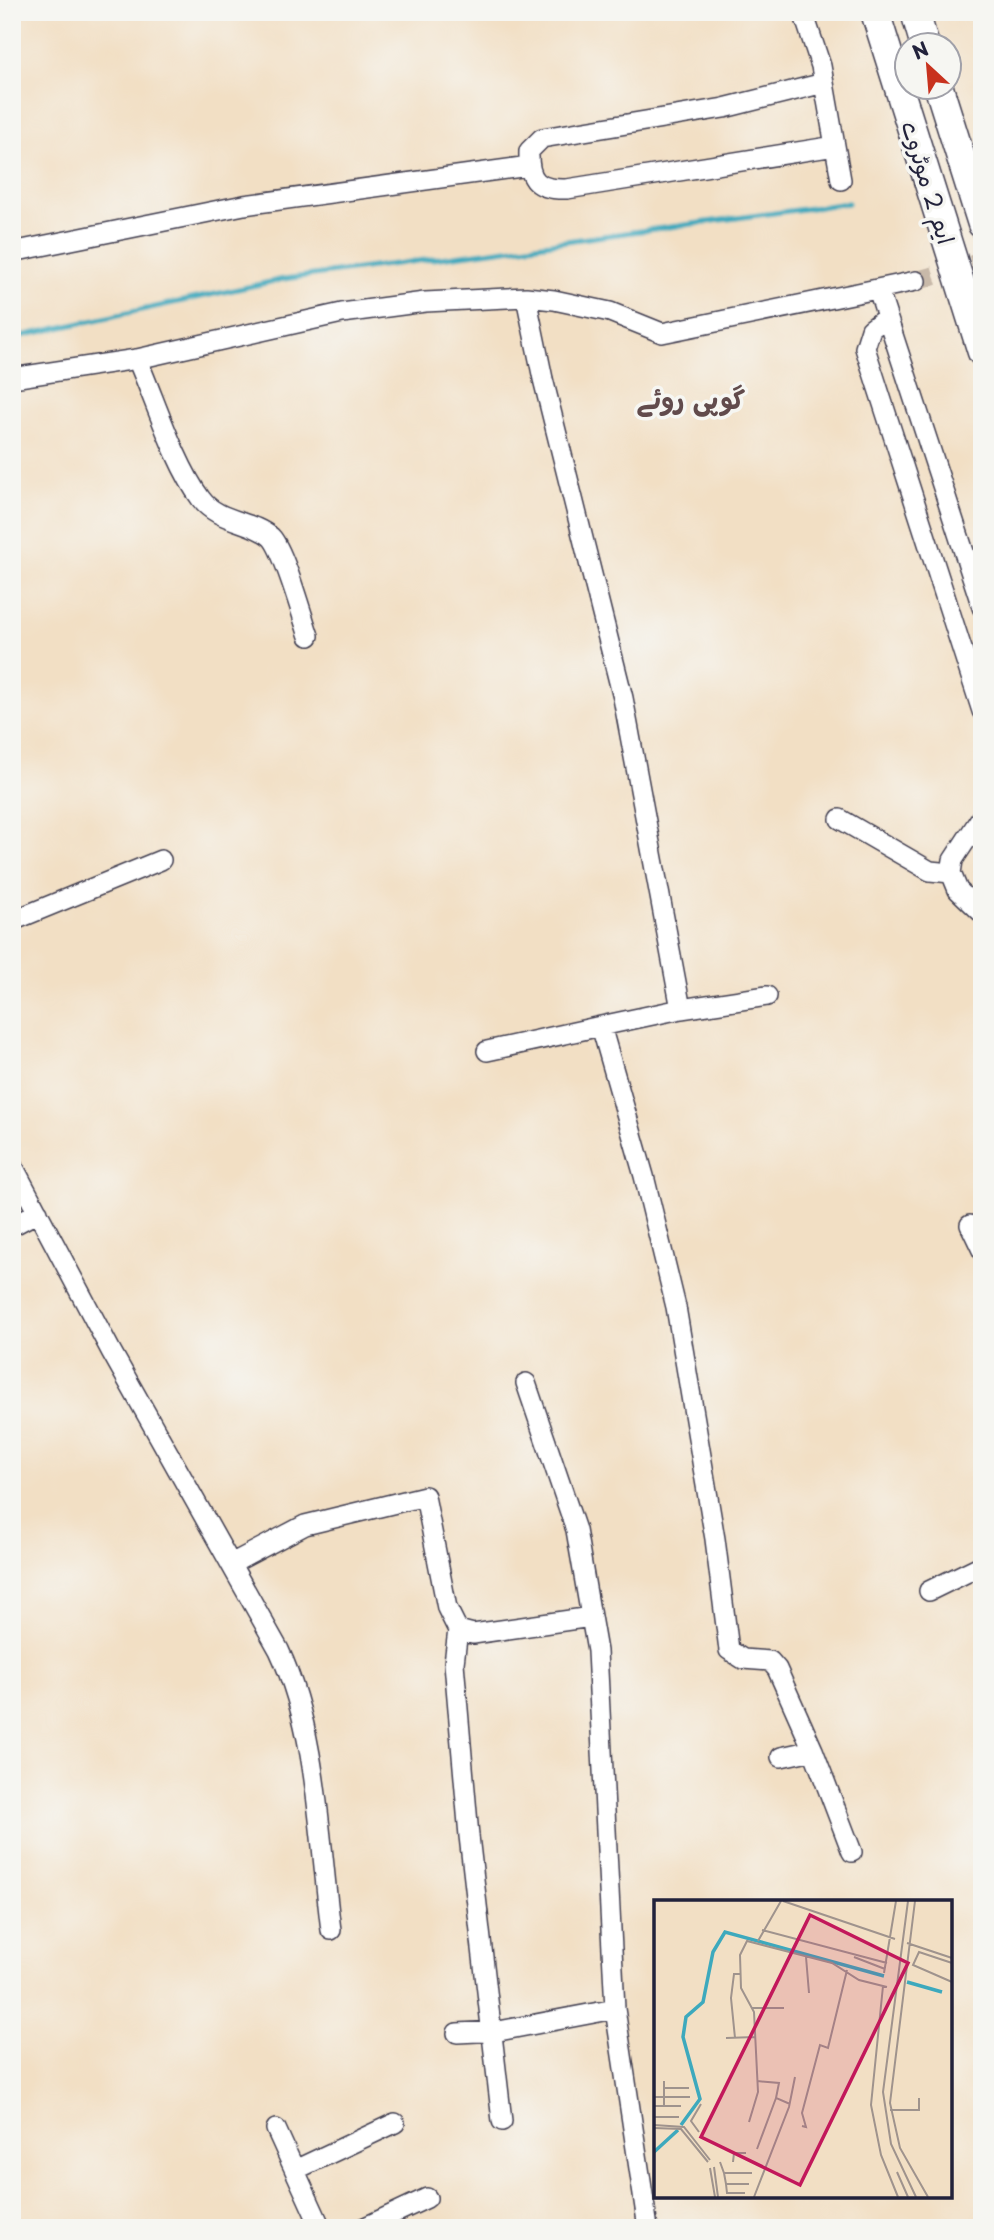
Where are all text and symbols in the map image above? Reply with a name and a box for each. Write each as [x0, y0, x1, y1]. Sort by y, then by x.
north arrow [892, 32, 962, 102]
text: N [907, 34, 933, 66]
street label: ایم 2 موٹروے [892, 116, 964, 249]
district label: گوپی روئے [637, 379, 745, 418]
inset map [654, 1900, 952, 2198]

